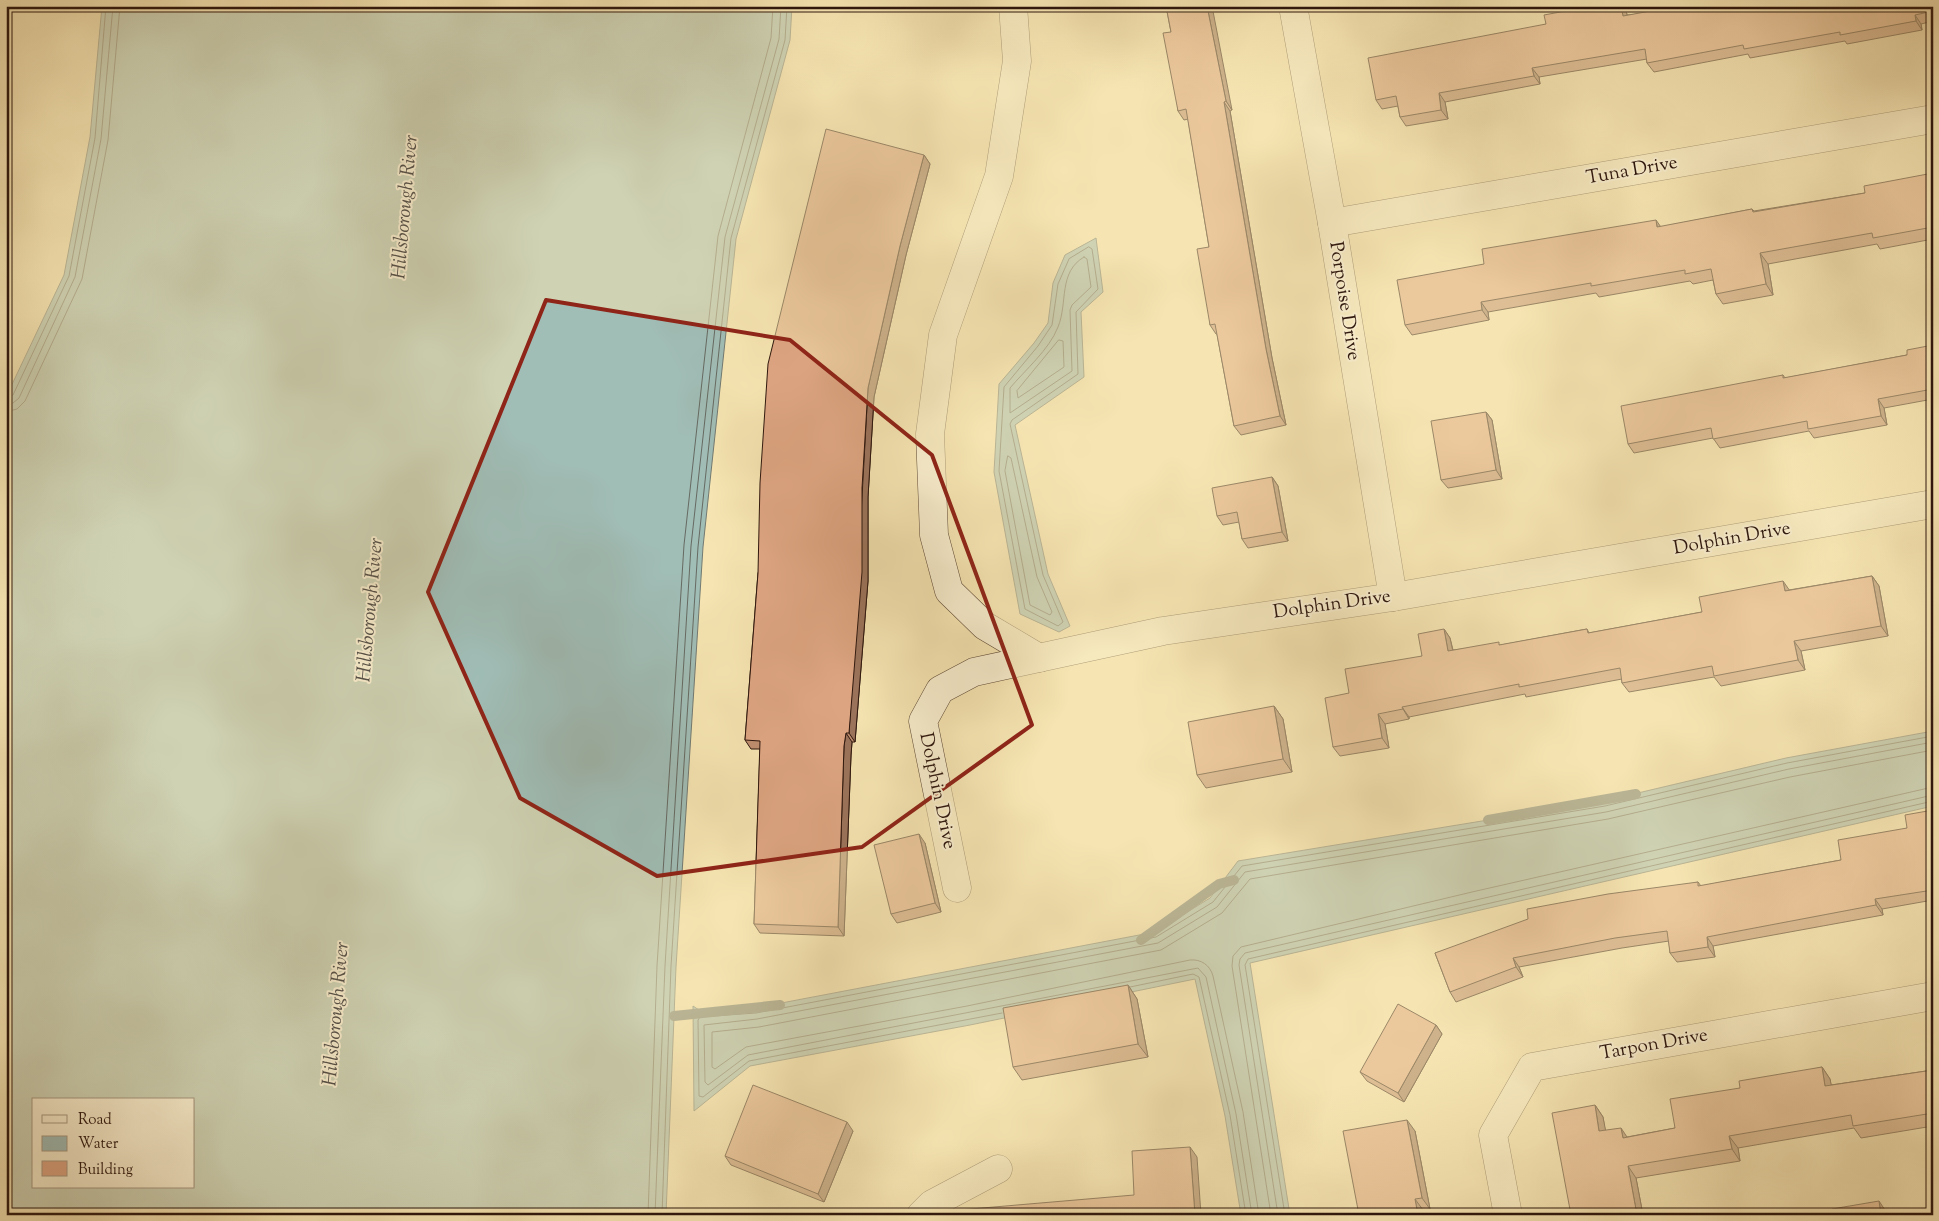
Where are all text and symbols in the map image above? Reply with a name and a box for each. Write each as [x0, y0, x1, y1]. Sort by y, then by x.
water label: Hillsborough River [385, 134, 427, 280]
street label: Tuna Drive [1584, 150, 1680, 192]
street label: Porpoise Drive [1321, 240, 1367, 362]
street label: Dolphin Drive [1671, 515, 1793, 563]
water label: Hillsborough River [350, 537, 392, 683]
street label: Dolphin Drive [1271, 583, 1393, 627]
street label: Dolphin Drive [911, 730, 963, 852]
water label: Hillsborough River [316, 941, 358, 1087]
street label: Tarpon Drive [1598, 1022, 1710, 1068]
legend [32, 1098, 195, 1188]
text: Road [78, 1110, 112, 1131]
text: Water [78, 1134, 119, 1155]
text: Building [78, 1160, 133, 1181]

